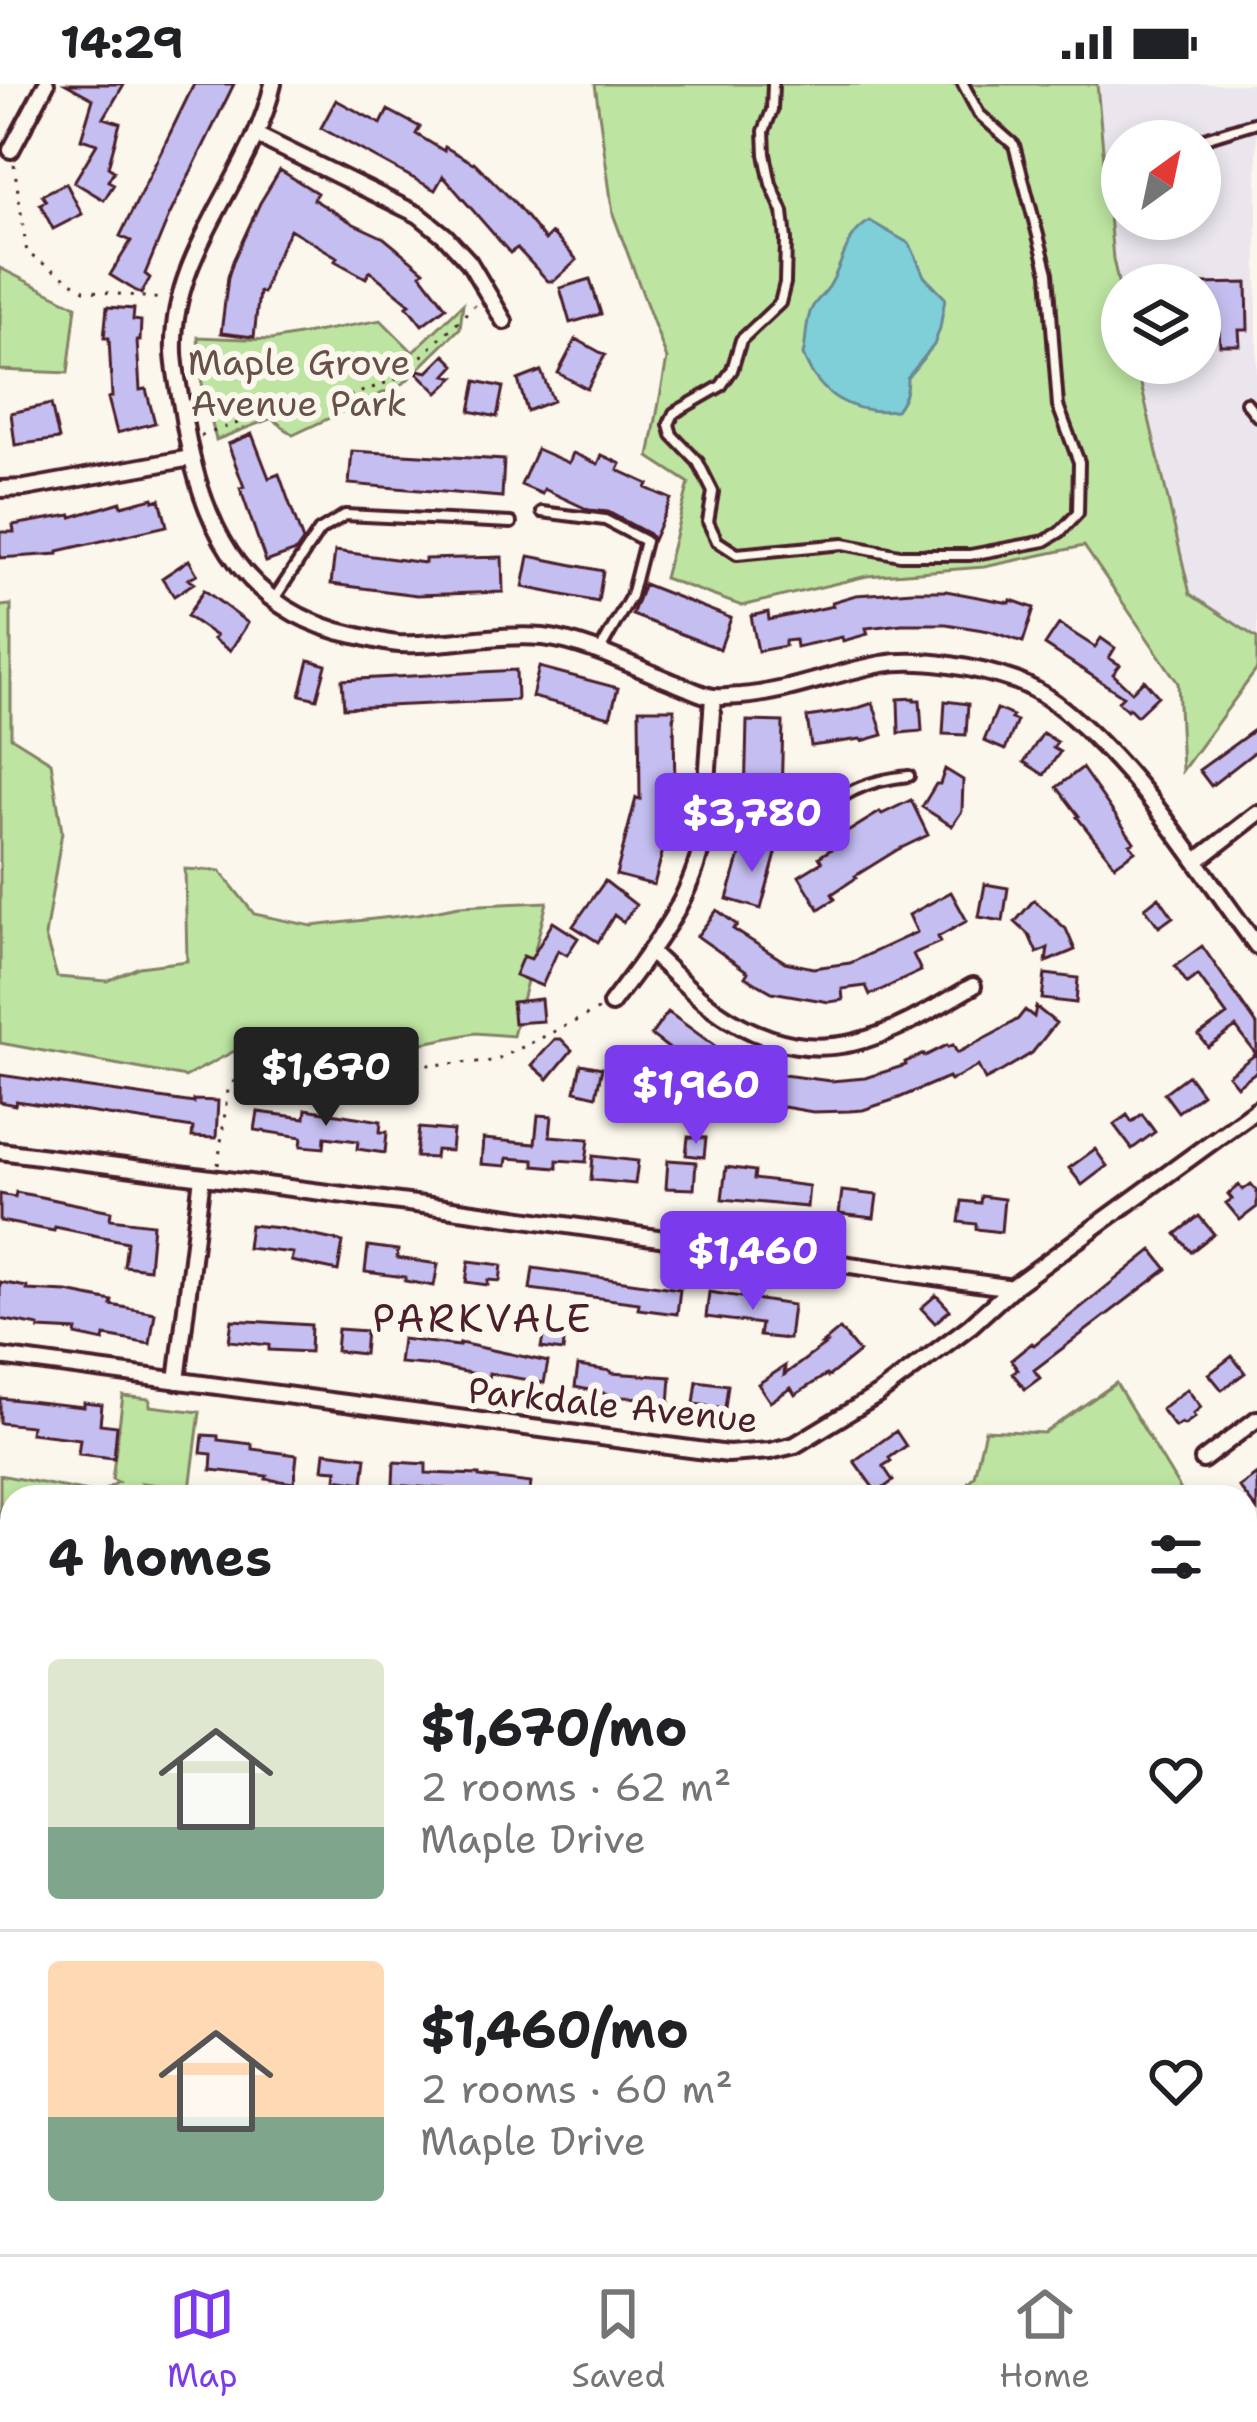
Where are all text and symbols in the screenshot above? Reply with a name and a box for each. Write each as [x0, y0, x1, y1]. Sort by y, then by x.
text: 14:29 [60, 12, 184, 72]
north arrow [1101, 120, 1221, 240]
map controls [1101, 120, 1221, 384]
button: layers [1101, 264, 1221, 384]
park label: Maple Grove Avenue Park [187, 338, 411, 428]
pin: $3,780 [654, 773, 850, 875]
text: $3,780 [682, 786, 822, 838]
pin: $1,670 [228, 1027, 424, 1129]
text: $1,670 [261, 1040, 391, 1092]
pin: $1,960 [598, 1045, 794, 1147]
text: $1,960 [632, 1058, 760, 1110]
pin: $1,460 [655, 1211, 851, 1313]
text: $1,460 [687, 1224, 819, 1276]
district label: PARKVALE [372, 1292, 594, 1344]
street label: Parkdale Avenue [466, 1365, 760, 1445]
text: 4 homes [48, 1523, 272, 1591]
icon: filters [1143, 1524, 1209, 1590]
text: $1,670/mo [420, 1693, 688, 1761]
icon: home [144, 1707, 288, 1851]
icon: heart [1143, 1746, 1209, 1812]
text: 2 rooms · 62 m² [420, 1761, 732, 1813]
text: Maple Drive [420, 1813, 646, 1865]
text: $1,460/mo [420, 1995, 689, 2063]
icon: home [144, 2009, 288, 2153]
icon: heart [1143, 2048, 1209, 2114]
text: 2 rooms · 60 m² [420, 2063, 733, 2115]
text: Maple Drive [420, 2115, 646, 2167]
tab: Map [167, 2281, 238, 2398]
tab: Saved [572, 2281, 665, 2398]
tab: Home [999, 2281, 1090, 2398]

